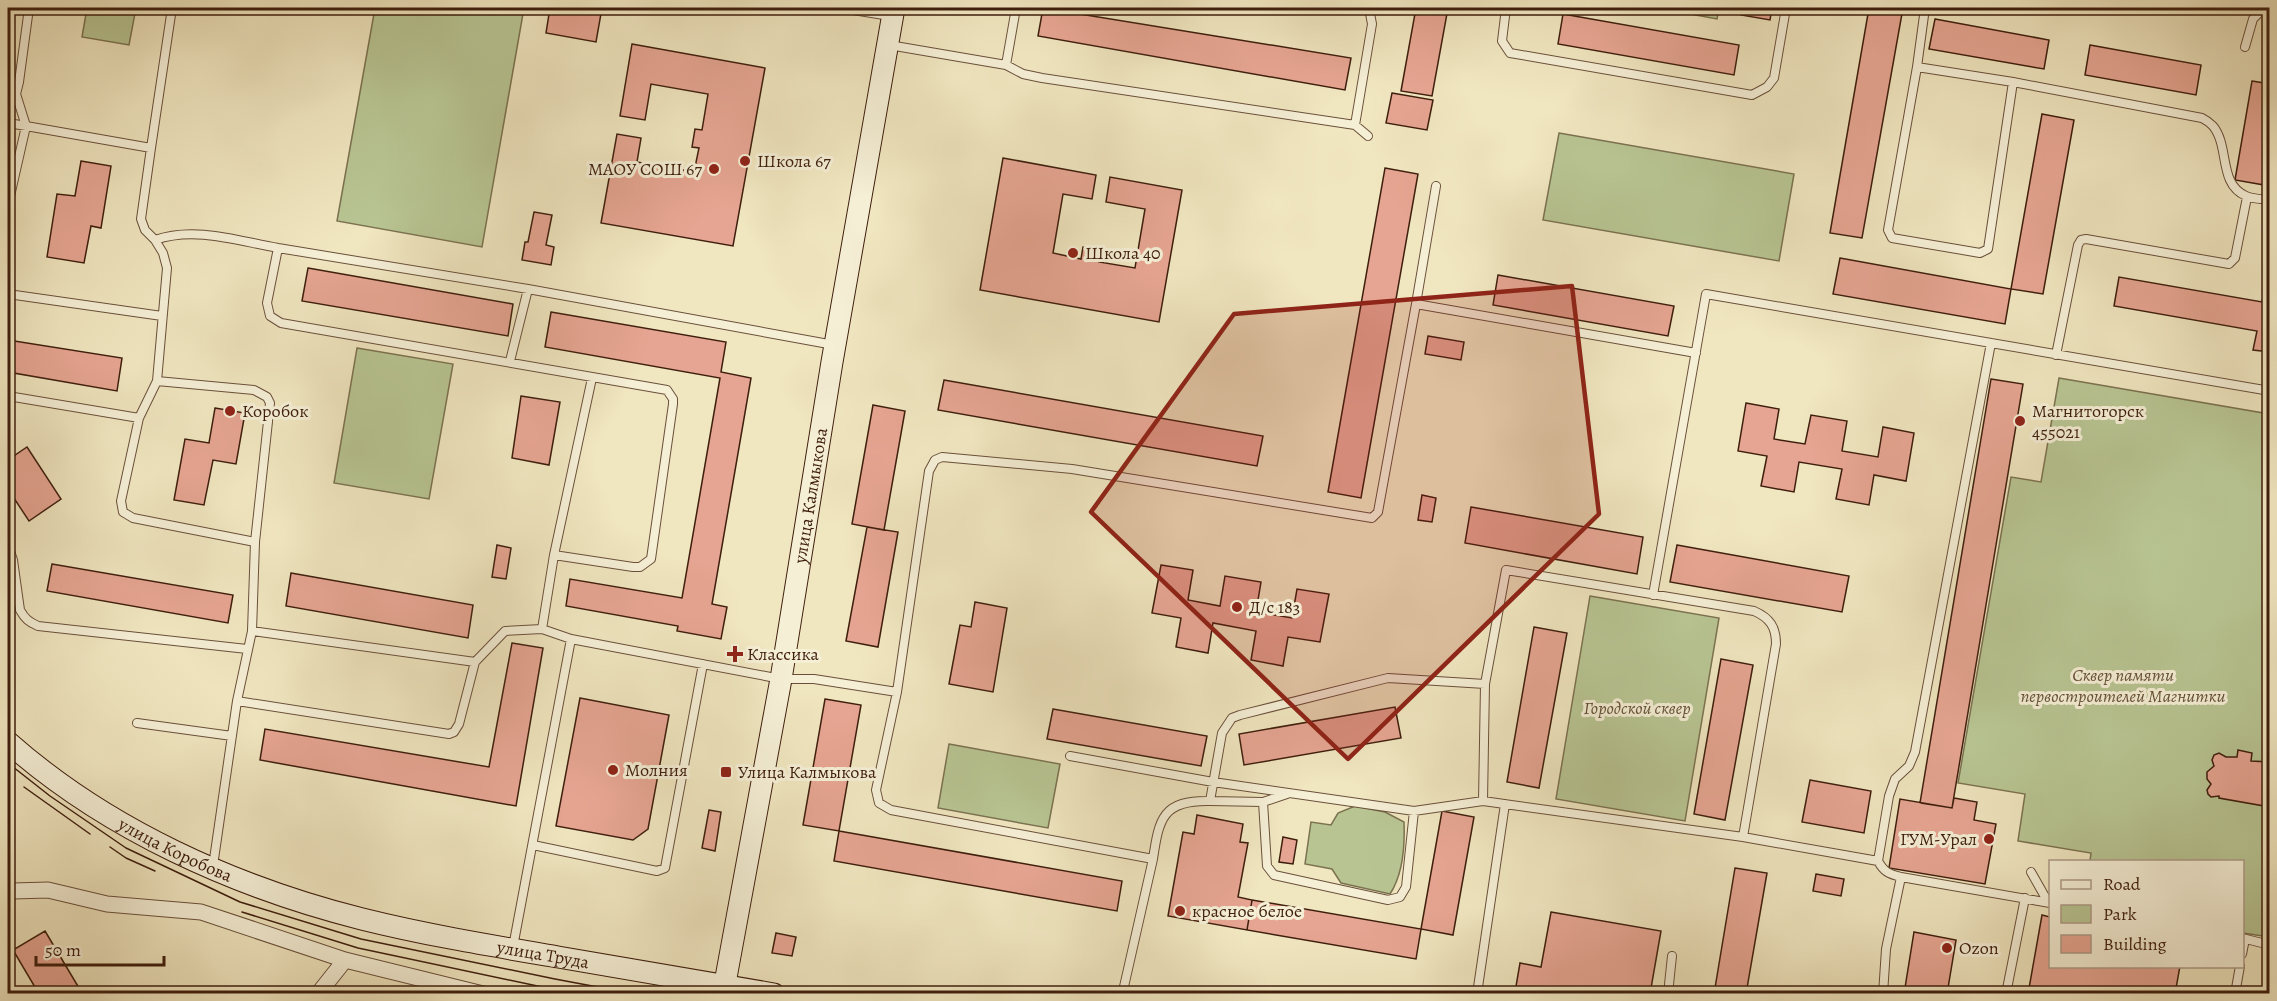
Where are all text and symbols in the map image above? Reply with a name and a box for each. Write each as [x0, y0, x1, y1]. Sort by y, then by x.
place label: Школа 67 [757, 149, 831, 173]
marker: Школа 67 [738, 154, 752, 168]
place label: МАОУ СОШ 67 [588, 157, 702, 181]
marker: МАОУ СОШ 67 [707, 162, 721, 176]
place label: Школа 40 [1085, 241, 1161, 265]
marker: Школа 40 [1066, 246, 1080, 260]
place label: Коробок [242, 399, 309, 423]
place label: Магнитогорск 455021 [2032, 399, 2144, 444]
marker: Коробок [223, 404, 237, 418]
marker: Магнитогорск 455021 [2013, 414, 2027, 428]
street label: улица Калмыкова [788, 425, 833, 566]
place label: Д/с 183 [1249, 595, 1300, 619]
marker: Д/с 183 [1230, 600, 1244, 614]
place label: Классика [747, 642, 820, 666]
marker: Классика [728, 647, 742, 661]
park label: Сквер памяти первостроителей Магнитки [2020, 663, 2226, 708]
park label: Городской сквер [1583, 696, 1691, 720]
place label: Молния [625, 758, 688, 782]
place label: Улица Калмыкова [738, 760, 877, 784]
marker: Молния [606, 763, 620, 777]
marker: Улица Калмыкова [719, 765, 733, 779]
street label: улица Коробова [113, 811, 236, 888]
place label: ГУМ-Урал [1900, 827, 1977, 851]
marker: ГУМ-Урал [1982, 832, 1996, 846]
legend [2049, 860, 2244, 968]
text: Road [2103, 872, 2141, 896]
place label: красное белое [1192, 899, 1302, 923]
text: Park [2103, 902, 2137, 926]
marker: красное белое [1173, 904, 1187, 918]
scale bar [36, 929, 164, 967]
text: Building [2103, 932, 2167, 956]
street label: улица Труда [494, 935, 592, 974]
place label: Ozon [1959, 936, 1999, 960]
text: 50 m [45, 938, 81, 962]
marker: Ozon [1940, 941, 1954, 955]

